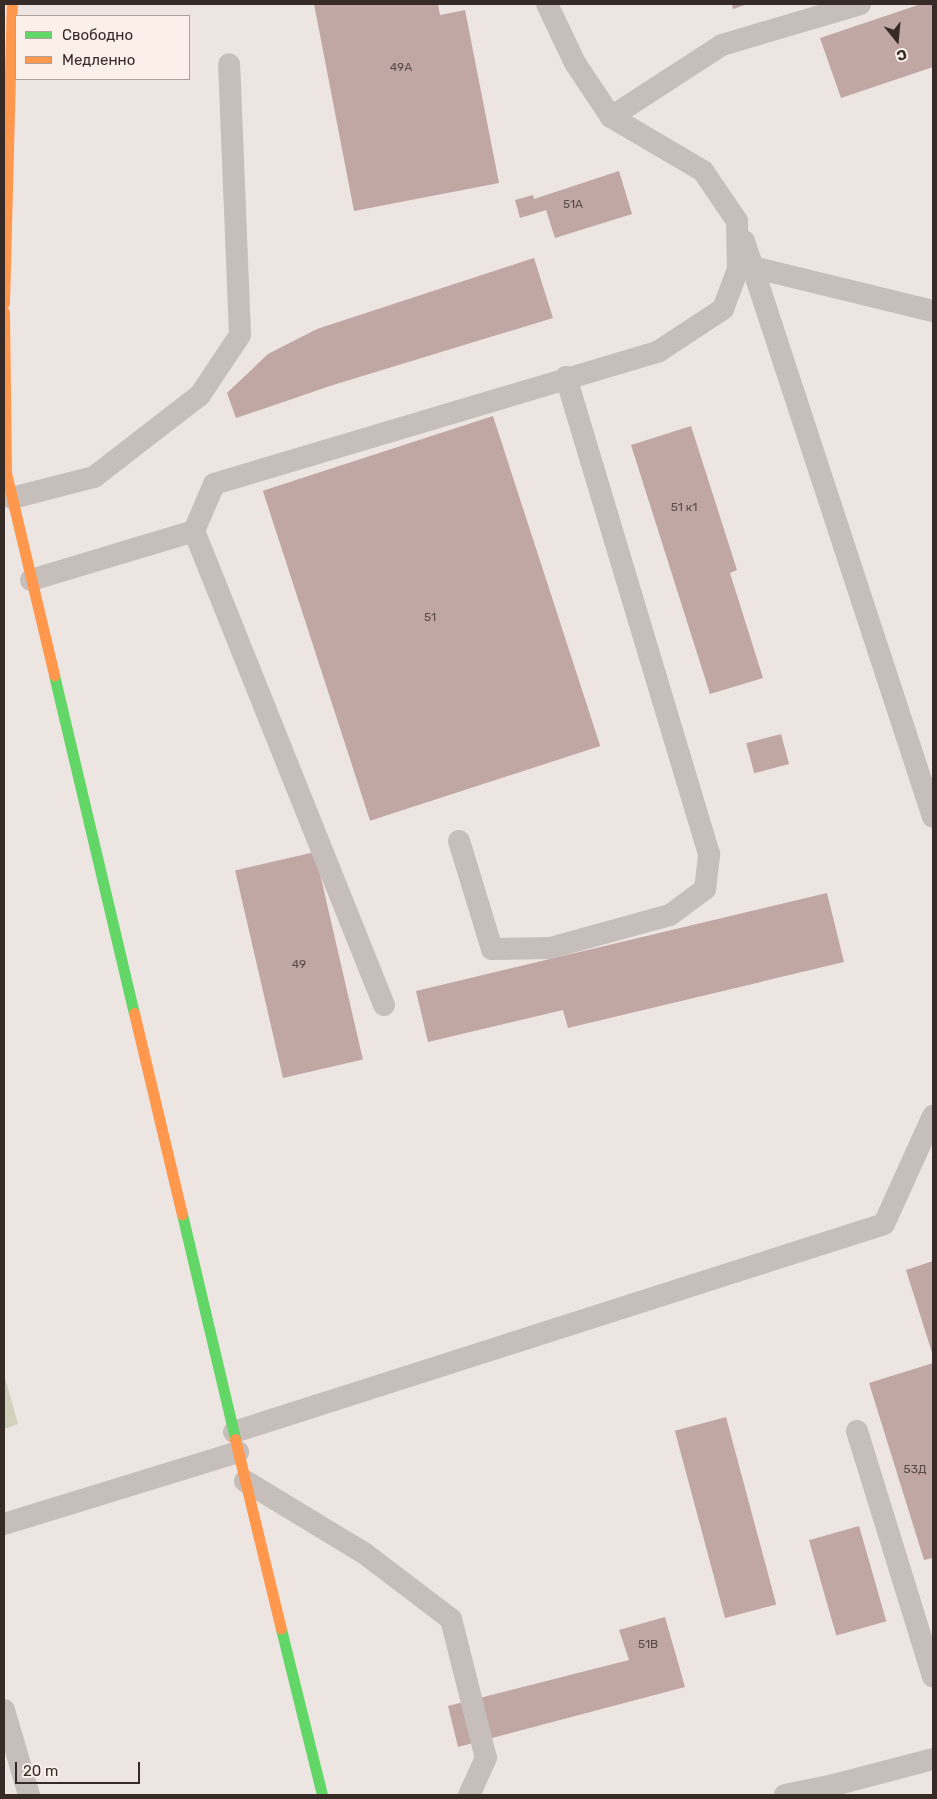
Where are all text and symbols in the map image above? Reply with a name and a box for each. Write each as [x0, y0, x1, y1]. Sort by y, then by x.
legend [15, 15, 190, 80]
north arrow [872, 15, 922, 65]
text: Свободно [62, 26, 133, 44]
text: С [894, 45, 909, 64]
text: Медленно [62, 51, 135, 69]
house number: 49А [390, 61, 412, 75]
house number: 51А [563, 198, 583, 212]
house number: 51 к1 [671, 501, 697, 515]
house number: 51 [424, 611, 436, 625]
house number: 49 [292, 958, 306, 972]
house number: 53Д [904, 1463, 926, 1477]
house number: 51В [638, 1638, 658, 1652]
scale bar [18, 1752, 142, 1784]
text: 20 m [23, 1762, 58, 1780]

